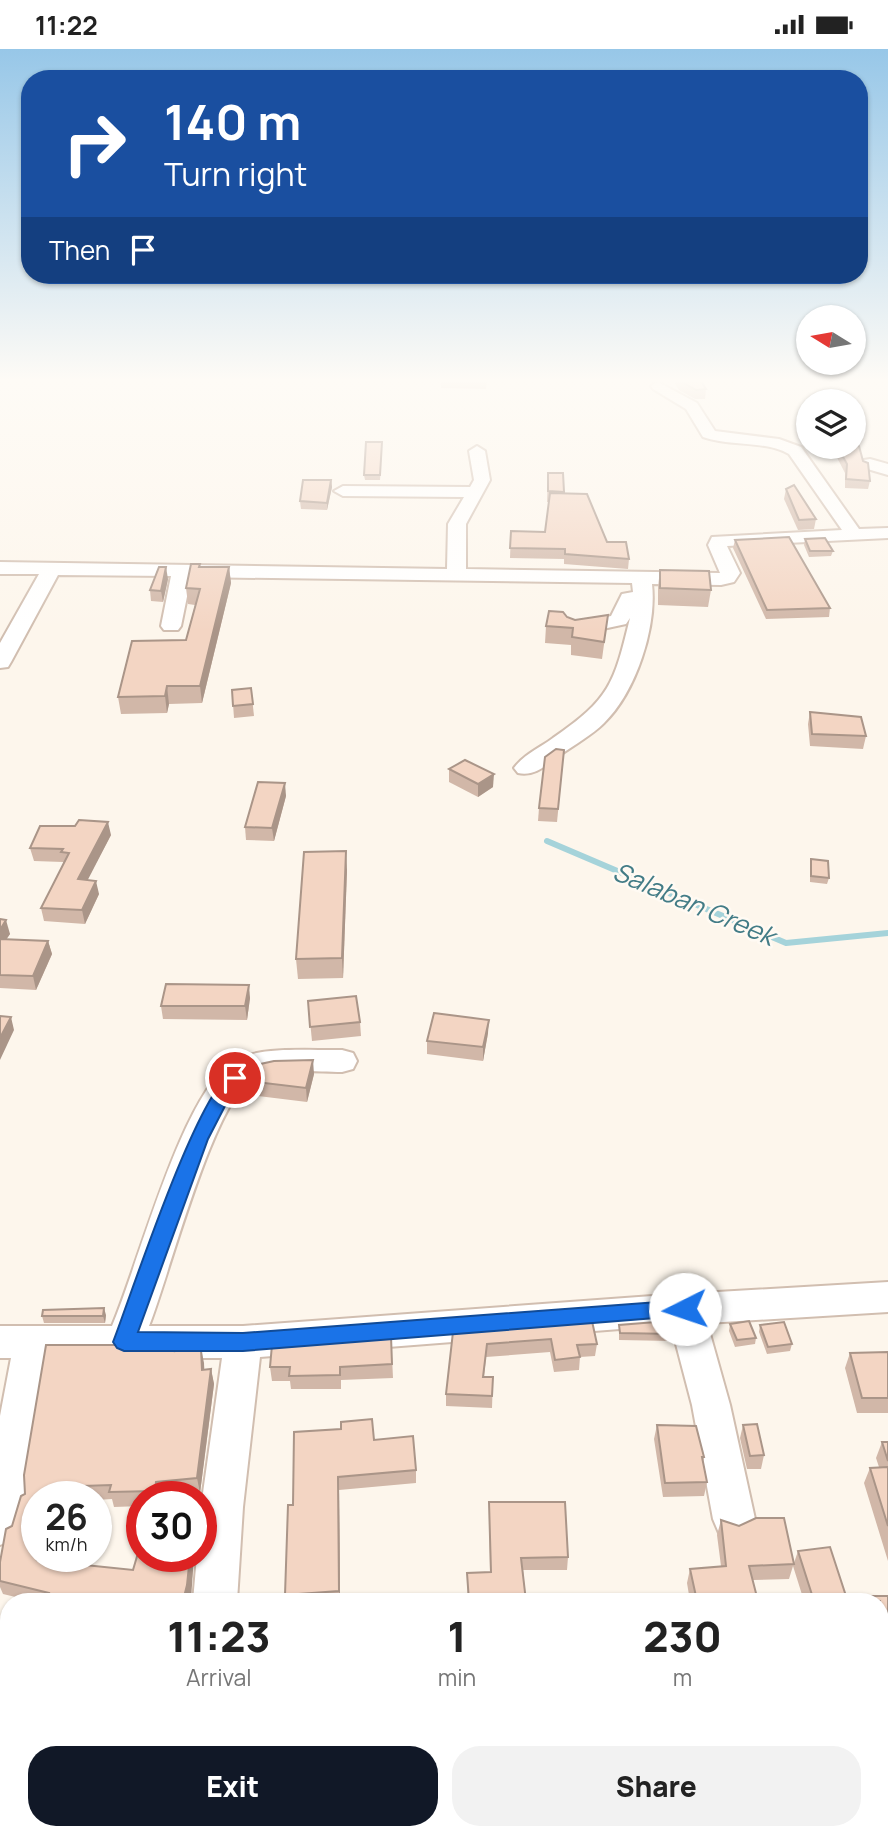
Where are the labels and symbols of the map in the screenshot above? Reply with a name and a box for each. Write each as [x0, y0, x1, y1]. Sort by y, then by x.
north arrow [796, 305, 866, 375]
water label: Salaban Creek [608, 853, 785, 955]
pin [205, 1048, 265, 1108]
position arrow [648, 1272, 722, 1346]
speed limit sign: 30 [126, 1481, 217, 1572]

